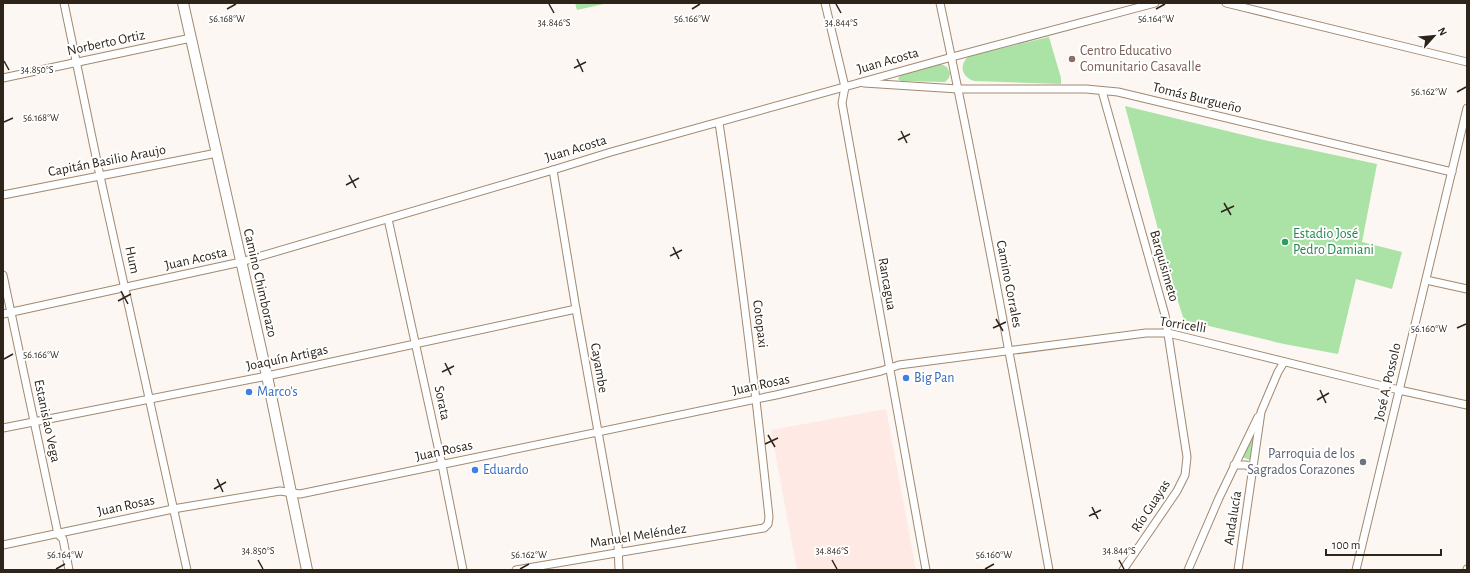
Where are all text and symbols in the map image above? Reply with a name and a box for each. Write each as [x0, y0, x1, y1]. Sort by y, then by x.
text: 56.168°W [209, 14, 245, 24]
text: 56.166°W [674, 14, 710, 24]
text: 56.164°W [1138, 14, 1174, 24]
north arrow [1414, 16, 1454, 56]
text: 34.846°S [537, 18, 571, 28]
text: 34.844°S [824, 18, 858, 28]
text: N [1436, 26, 1449, 38]
street label: Norberto Ortiz [66, 28, 146, 58]
place label: Centro Educativo Comunitario Casavalle [1080, 44, 1201, 74]
street label: Juan Acosta [856, 45, 921, 76]
marker: Centro Educativo Comunitario Casavalle [1067, 54, 1077, 64]
text: 34.850°S [20, 65, 54, 75]
street label: Tomás Burgueño [1151, 80, 1243, 116]
text: 56.162°W [1411, 87, 1447, 97]
text: 56.168°W [23, 113, 59, 123]
street label: Juan Acosta [544, 133, 609, 165]
street label: Capitán Basilio Araujo [47, 143, 167, 179]
street label: Camino Chimborazo [241, 227, 279, 339]
place label: Estadio José Pedro Damiani [1293, 227, 1374, 257]
street label: Barquisimeto [1147, 229, 1181, 303]
marker: Estadio José Pedro Damiani [1280, 237, 1290, 247]
street label: Camino Corrales [994, 239, 1024, 329]
street label: Hum [122, 245, 142, 275]
street label: Juan Acosta [164, 245, 229, 273]
street label: Rancagua [875, 257, 899, 312]
street label: Cotopaxi [750, 299, 770, 349]
street label: Torricelli [1159, 314, 1207, 336]
text: 56.160°W [1411, 324, 1447, 334]
street label: Cayambe [588, 342, 610, 394]
street label: José A. Possolo [1372, 342, 1404, 422]
street label: Joaquín Artigas [245, 343, 329, 373]
text: 56.166°W [23, 350, 59, 360]
place label: Big Pan [914, 371, 955, 385]
street label: Juan Rosas [731, 372, 791, 398]
marker: Big Pan [901, 373, 911, 383]
street label: Estanislao Vega [31, 378, 63, 464]
street label: Sorata [432, 384, 453, 422]
place label: Marco's [257, 385, 298, 399]
marker: Marco's [244, 387, 254, 397]
street label: Juan Rosas [414, 438, 474, 464]
place label: Parroquia de los Sagrados Corazones [1247, 447, 1355, 477]
marker: Parroquia de los Sagrados Corazones [1358, 457, 1368, 467]
place label: Eduardo [483, 463, 529, 477]
marker: Eduardo [470, 465, 480, 475]
street label: Río Guayas [1129, 477, 1173, 535]
street label: Andalucía [1222, 489, 1244, 546]
street label: Juan Rosas [96, 493, 156, 519]
street label: Manuel Meléndez [589, 521, 688, 551]
scale bar [1326, 531, 1441, 557]
text: 100 m [1332, 539, 1360, 551]
text: 34.850°S [241, 546, 275, 556]
text: 34.846°S [815, 546, 849, 556]
text: 34.844°S [1102, 546, 1136, 556]
text: 56.164°W [47, 550, 83, 560]
text: 56.162°W [511, 550, 547, 560]
text: 56.160°W [976, 550, 1012, 560]

